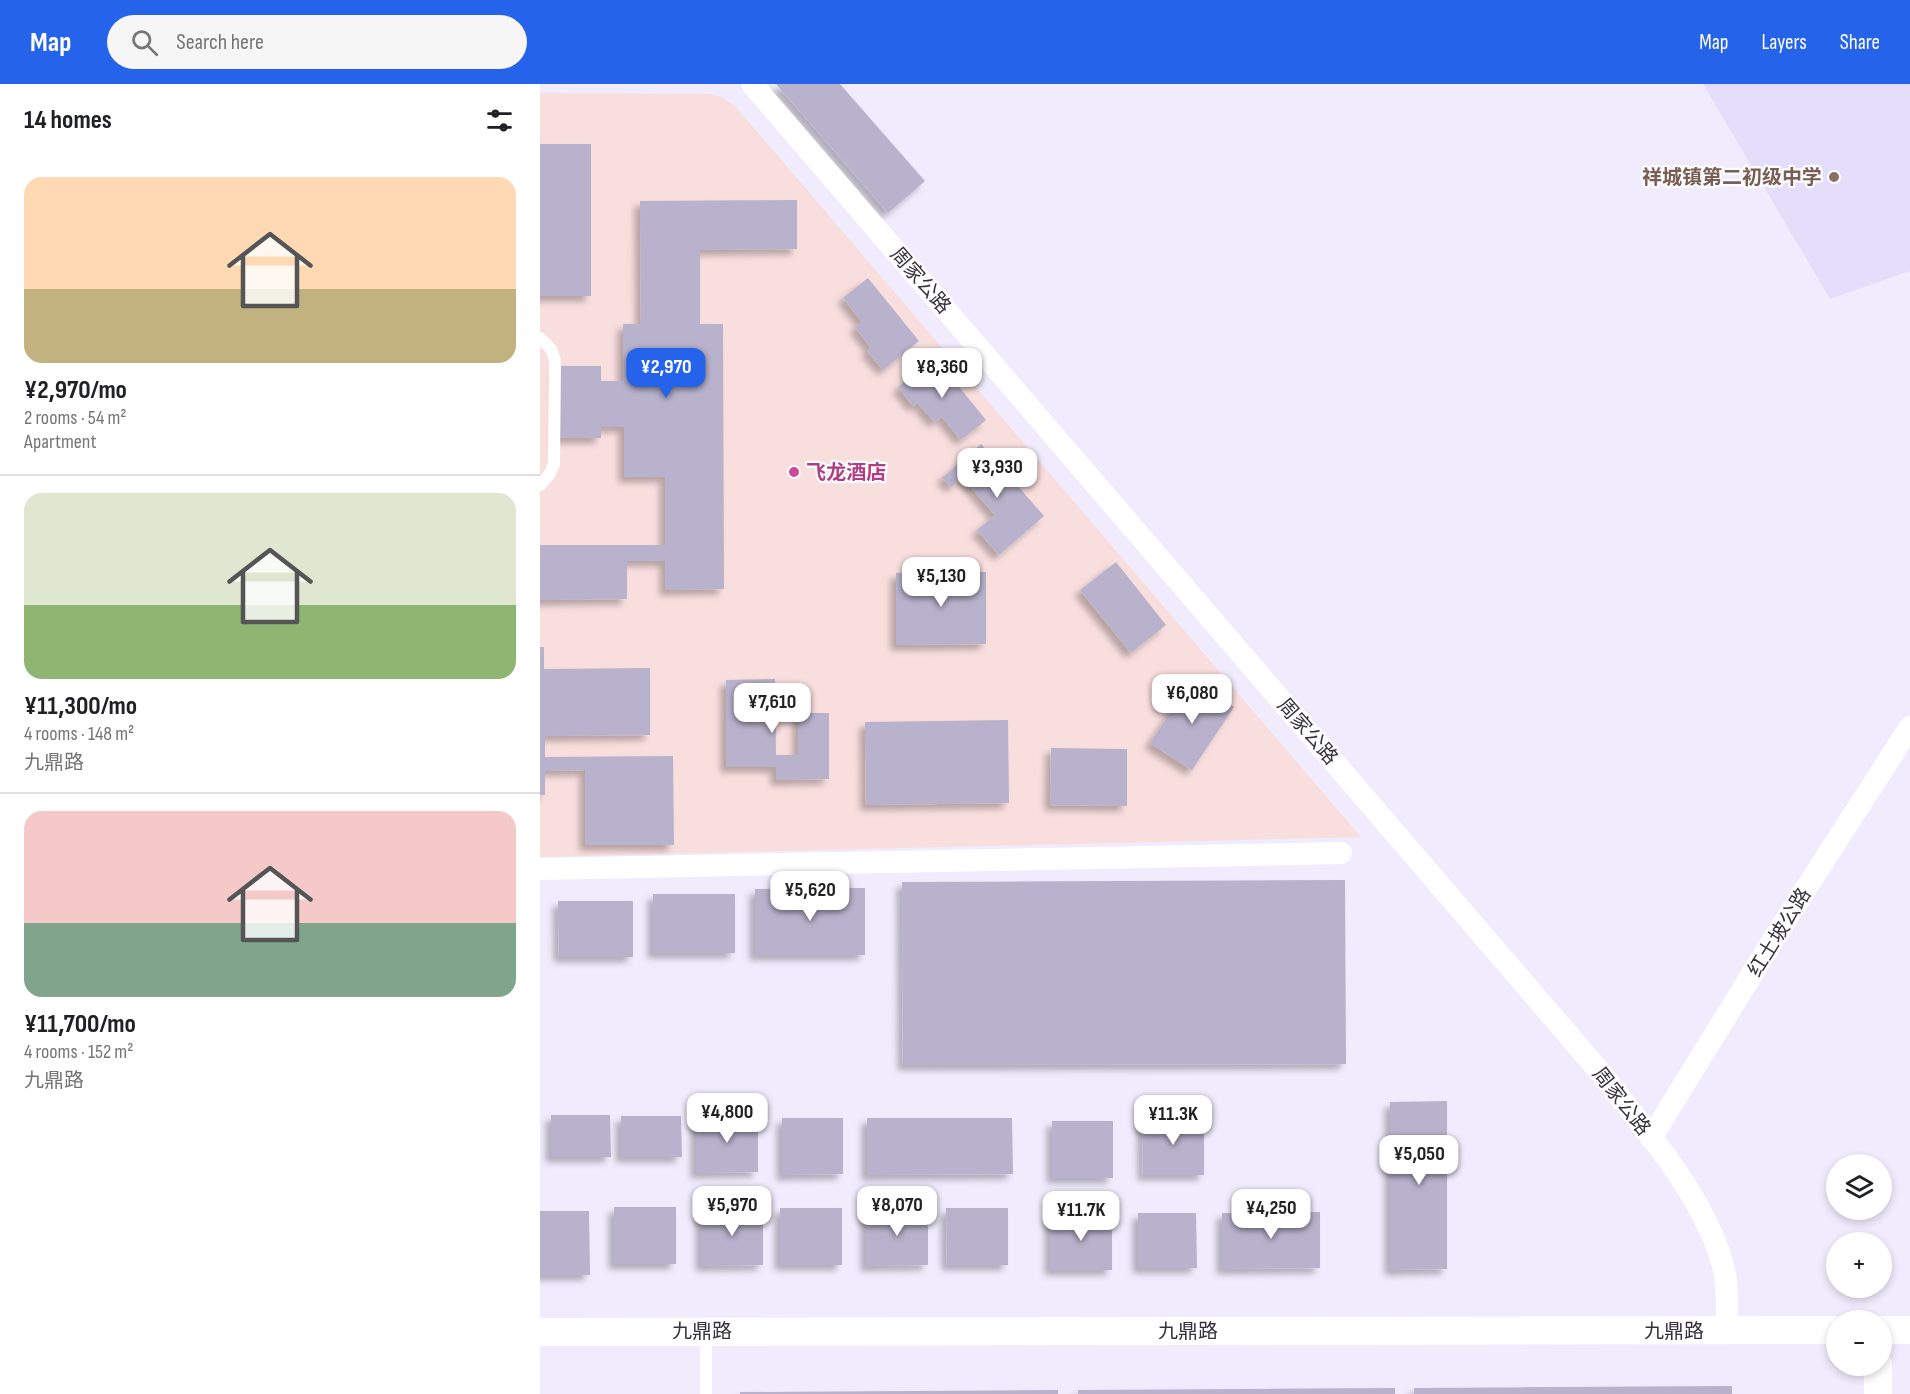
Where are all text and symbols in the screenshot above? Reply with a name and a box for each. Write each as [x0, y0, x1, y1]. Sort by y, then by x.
search box [107, 15, 527, 69]
text: Map [30, 26, 71, 59]
icon: search [128, 26, 161, 59]
text: Search here [176, 29, 264, 56]
text: Map [1699, 30, 1728, 55]
text: Layers [1761, 30, 1807, 55]
text: Share [1840, 30, 1880, 55]
icon: filters [483, 104, 516, 137]
text: 14 homes [24, 105, 112, 136]
place label: 祥城镇第二初级中学 [1642, 166, 1822, 190]
marker: 祥城镇第二初级中学 [1827, 170, 1841, 184]
icon: home [216, 216, 324, 324]
street label: 周家公路 [885, 243, 956, 319]
pin: ¥2,970 [617, 348, 715, 399]
pin: ¥8,360 [893, 348, 991, 399]
text: ¥2,970 [640, 355, 692, 379]
text: ¥8,360 [916, 355, 968, 379]
text: ¥2,970/mo [24, 375, 127, 406]
text: 2 rooms · 54 m² [24, 406, 126, 430]
text: Apartment [24, 430, 97, 454]
pin: ¥3,930 [948, 448, 1046, 499]
text: ¥3,930 [971, 455, 1023, 479]
place label: 飞龙酒店 [806, 461, 886, 485]
marker: 飞龙酒店 [787, 465, 801, 479]
icon: home [216, 532, 324, 640]
pin: ¥5,130 [892, 557, 990, 608]
text: ¥5,130 [916, 564, 966, 588]
pin: ¥6,080 [1143, 674, 1241, 725]
text: ¥6,080 [1166, 681, 1218, 705]
pin: ¥7,610 [723, 683, 821, 734]
text: ¥7,610 [748, 690, 796, 714]
text: ¥11,300/mo [24, 691, 137, 722]
street label: 周家公路 [1272, 694, 1343, 770]
text: 4 rooms · 148 m² [24, 722, 134, 746]
text: 九鼎路 [24, 751, 84, 775]
icon: home [216, 850, 324, 958]
pin: ¥5,620 [761, 871, 859, 922]
text: ¥5,620 [784, 878, 836, 902]
street label: 红土坡公路 [1743, 884, 1817, 981]
text: ¥11,700/mo [24, 1009, 136, 1040]
text: 4 rooms · 152 m² [24, 1040, 133, 1064]
street label: 周家公路 [1587, 1063, 1655, 1141]
text: 九鼎路 [24, 1069, 84, 1093]
pin: ¥4,800 [678, 1093, 776, 1144]
pin: ¥11.3K [1124, 1095, 1222, 1146]
text: ¥4,800 [701, 1100, 753, 1124]
text: ¥11.3K [1148, 1102, 1198, 1126]
pin: ¥5,050 [1370, 1135, 1468, 1186]
text: ¥5,050 [1393, 1142, 1445, 1166]
map controls [1826, 1154, 1892, 1376]
button: layers [1826, 1154, 1892, 1220]
pin: ¥5,970 [683, 1186, 781, 1237]
pin: ¥8,070 [848, 1186, 946, 1237]
pin: ¥4,250 [1222, 1189, 1320, 1240]
pin: ¥11.7K [1032, 1191, 1130, 1242]
text: ¥5,970 [706, 1193, 758, 1217]
text: ¥8,070 [871, 1193, 923, 1217]
text: ¥4,250 [1246, 1196, 1296, 1220]
text: ¥11.7K [1057, 1198, 1105, 1222]
button: + [1826, 1232, 1892, 1298]
button: − [1826, 1310, 1892, 1376]
street label: 九鼎路 [672, 1320, 732, 1344]
street label: 九鼎路 [1158, 1320, 1218, 1344]
street label: 九鼎路 [1644, 1320, 1704, 1344]

